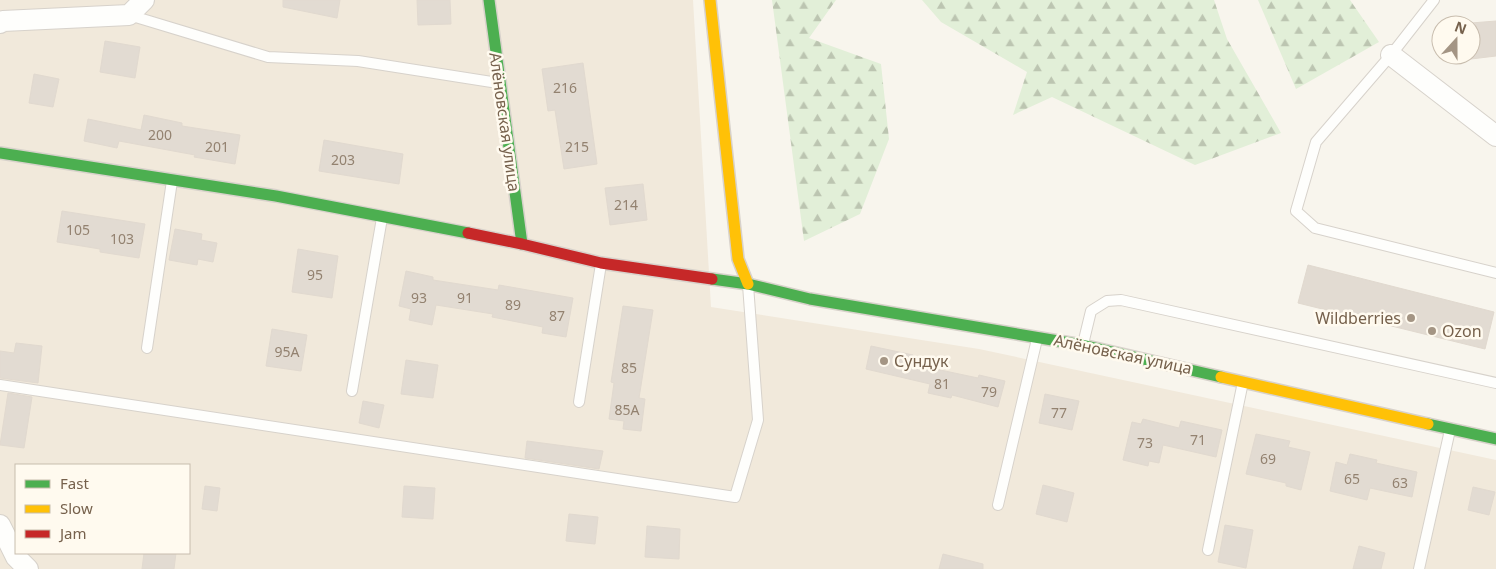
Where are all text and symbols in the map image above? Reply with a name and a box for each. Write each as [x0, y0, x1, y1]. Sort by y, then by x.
north arrow [1431, 15, 1481, 65]
text: N [1452, 16, 1470, 38]
street label: Алёновская улица [484, 51, 526, 193]
house number: 216 [553, 78, 577, 97]
house number: 200 [148, 125, 172, 144]
house number: 201 [205, 137, 229, 156]
house number: 215 [565, 137, 589, 156]
house number: 203 [331, 150, 355, 169]
house number: 214 [614, 195, 638, 214]
house number: 105 [66, 220, 90, 239]
house number: 103 [110, 229, 134, 248]
house number: 95 [307, 265, 323, 284]
house number: 93 [411, 288, 427, 307]
house number: 91 [457, 288, 473, 307]
house number: 89 [505, 295, 521, 314]
house number: 87 [549, 306, 565, 325]
place label: Wildberries [1315, 307, 1401, 329]
marker: Wildberries [1405, 312, 1417, 324]
place label: Ozon [1442, 320, 1482, 342]
marker: Ozon [1426, 325, 1438, 337]
street label: Алёновская улица [1052, 329, 1194, 379]
house number: 95А [275, 342, 300, 361]
place label: Сундук [894, 350, 949, 372]
marker: Сундук [878, 355, 890, 367]
house number: 85 [621, 358, 637, 377]
house number: 81 [934, 374, 950, 393]
house number: 79 [981, 382, 997, 401]
house number: 85А [615, 400, 640, 419]
house number: 77 [1051, 403, 1067, 422]
house number: 71 [1190, 430, 1206, 449]
house number: 73 [1137, 433, 1153, 452]
house number: 69 [1260, 449, 1276, 468]
legend [15, 464, 190, 554]
house number: 65 [1344, 469, 1360, 488]
text: Fast [60, 473, 89, 493]
house number: 63 [1392, 473, 1408, 492]
text: Slow [60, 498, 93, 518]
text: Jam [58, 523, 87, 543]

